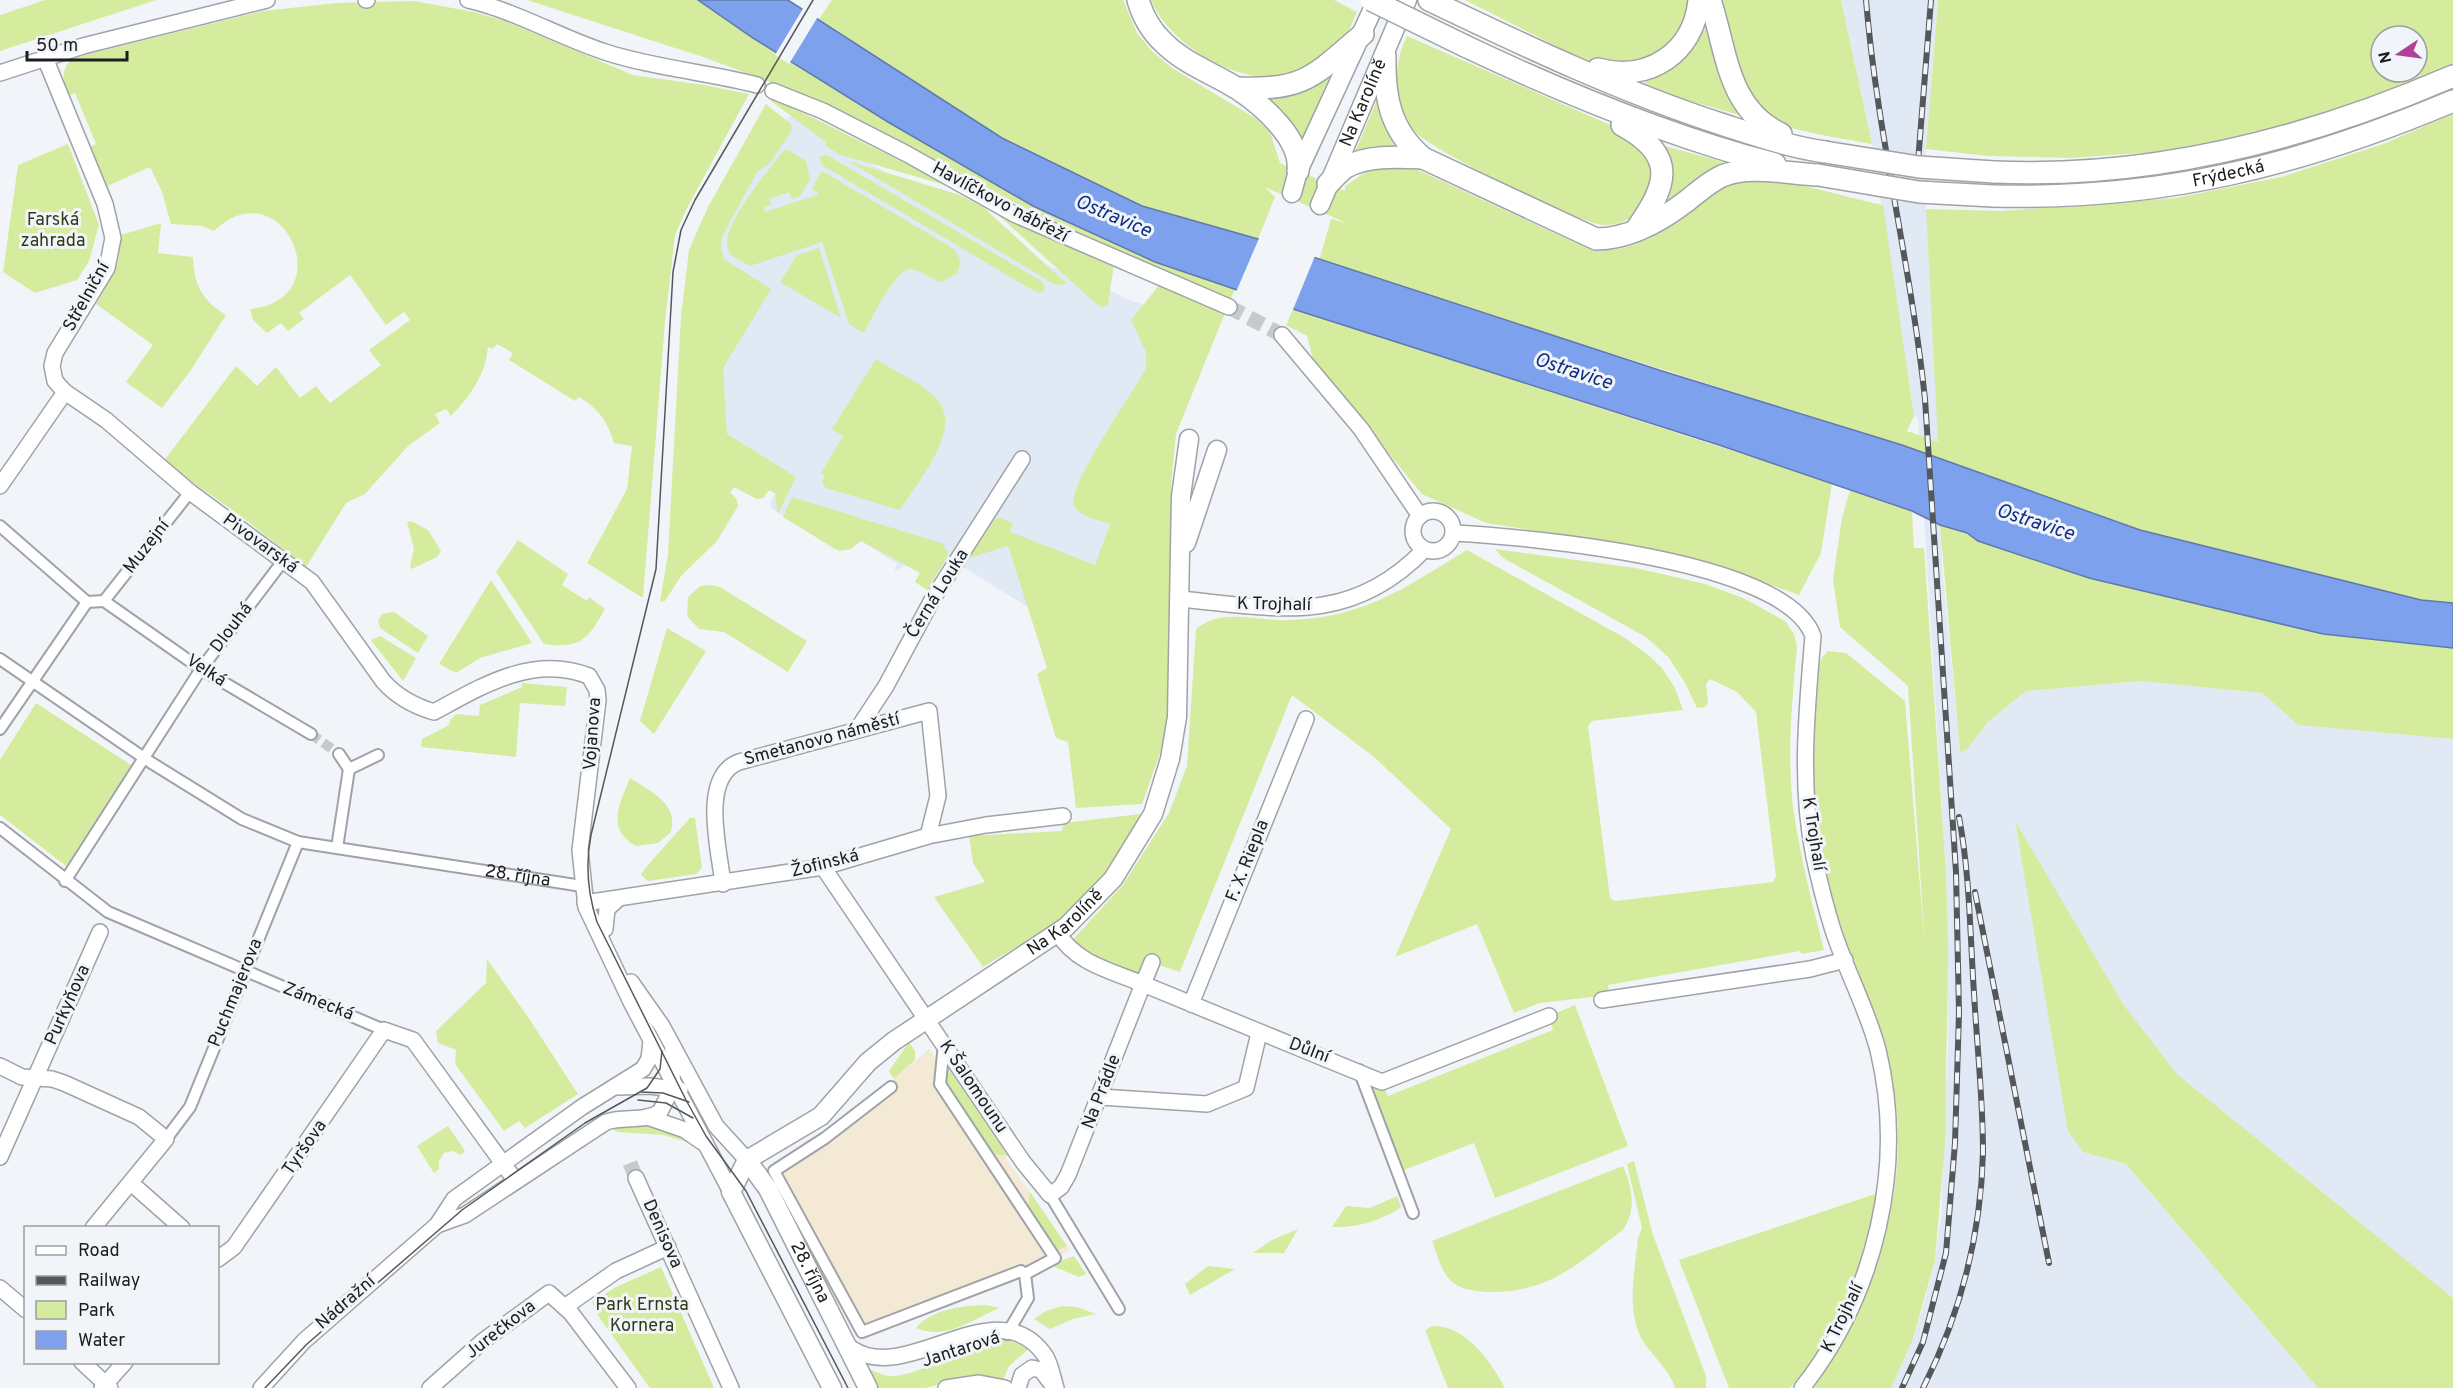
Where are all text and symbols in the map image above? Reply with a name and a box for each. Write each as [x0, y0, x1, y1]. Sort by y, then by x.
scale bar [27, 24, 128, 62]
north arrow [2369, 24, 2429, 84]
text: 50 m [36, 35, 78, 58]
text: N [2375, 49, 2397, 65]
street label: Na Karolíně [1335, 55, 1392, 150]
street label: Frýdecká [2191, 155, 2267, 193]
street label: Havlíčkovo nábřeží [928, 157, 1073, 249]
water label: Ostravice [1071, 189, 1156, 245]
park label: Farská zahrada [21, 209, 85, 253]
street label: Střelniční [58, 257, 116, 336]
water label: Ostravice [1531, 347, 1616, 397]
water label: Ostravice [1993, 498, 2078, 548]
street label: Pivovarská [218, 509, 302, 579]
street label: Muzejní [119, 514, 176, 579]
street label: Černá Louka [900, 544, 975, 643]
street label: K Trojhalí [1237, 593, 1313, 617]
street label: Dlouhá [206, 598, 258, 658]
street label: Velká [182, 650, 230, 692]
street label: Vojanova [579, 697, 607, 771]
street label: Smetanovo náměstí [742, 708, 904, 772]
street label: K Trojhalí [1796, 795, 1830, 874]
street label: F. X. Riepla [1221, 817, 1275, 905]
street label: Žofinská [788, 843, 861, 884]
street label: 28. října [483, 860, 552, 892]
street label: Na Karolíně [1023, 884, 1108, 961]
street label: Puchmajerova [204, 935, 268, 1051]
street label: Purkyňova [40, 961, 96, 1049]
street label: Zámecká [279, 977, 357, 1027]
street label: Důlní [1285, 1033, 1334, 1070]
street label: K Šalomounu [934, 1035, 1014, 1138]
street label: Na Prádle [1077, 1051, 1127, 1133]
street label: Tyršova [278, 1116, 332, 1180]
street label: Denisova [637, 1196, 687, 1272]
legend [24, 1226, 219, 1364]
street label: 28. října [785, 1238, 835, 1307]
text: Road [78, 1240, 120, 1263]
text: Railway [78, 1270, 140, 1293]
street label: Nádražní [311, 1270, 382, 1335]
street label: K Trojhalí [1816, 1278, 1870, 1357]
park label: Park Ernsta Kornera [595, 1294, 689, 1338]
street label: Jurečkova [461, 1295, 541, 1365]
text: Park [78, 1300, 115, 1323]
street label: Jantarová [919, 1327, 1003, 1373]
text: Water [78, 1330, 125, 1353]

